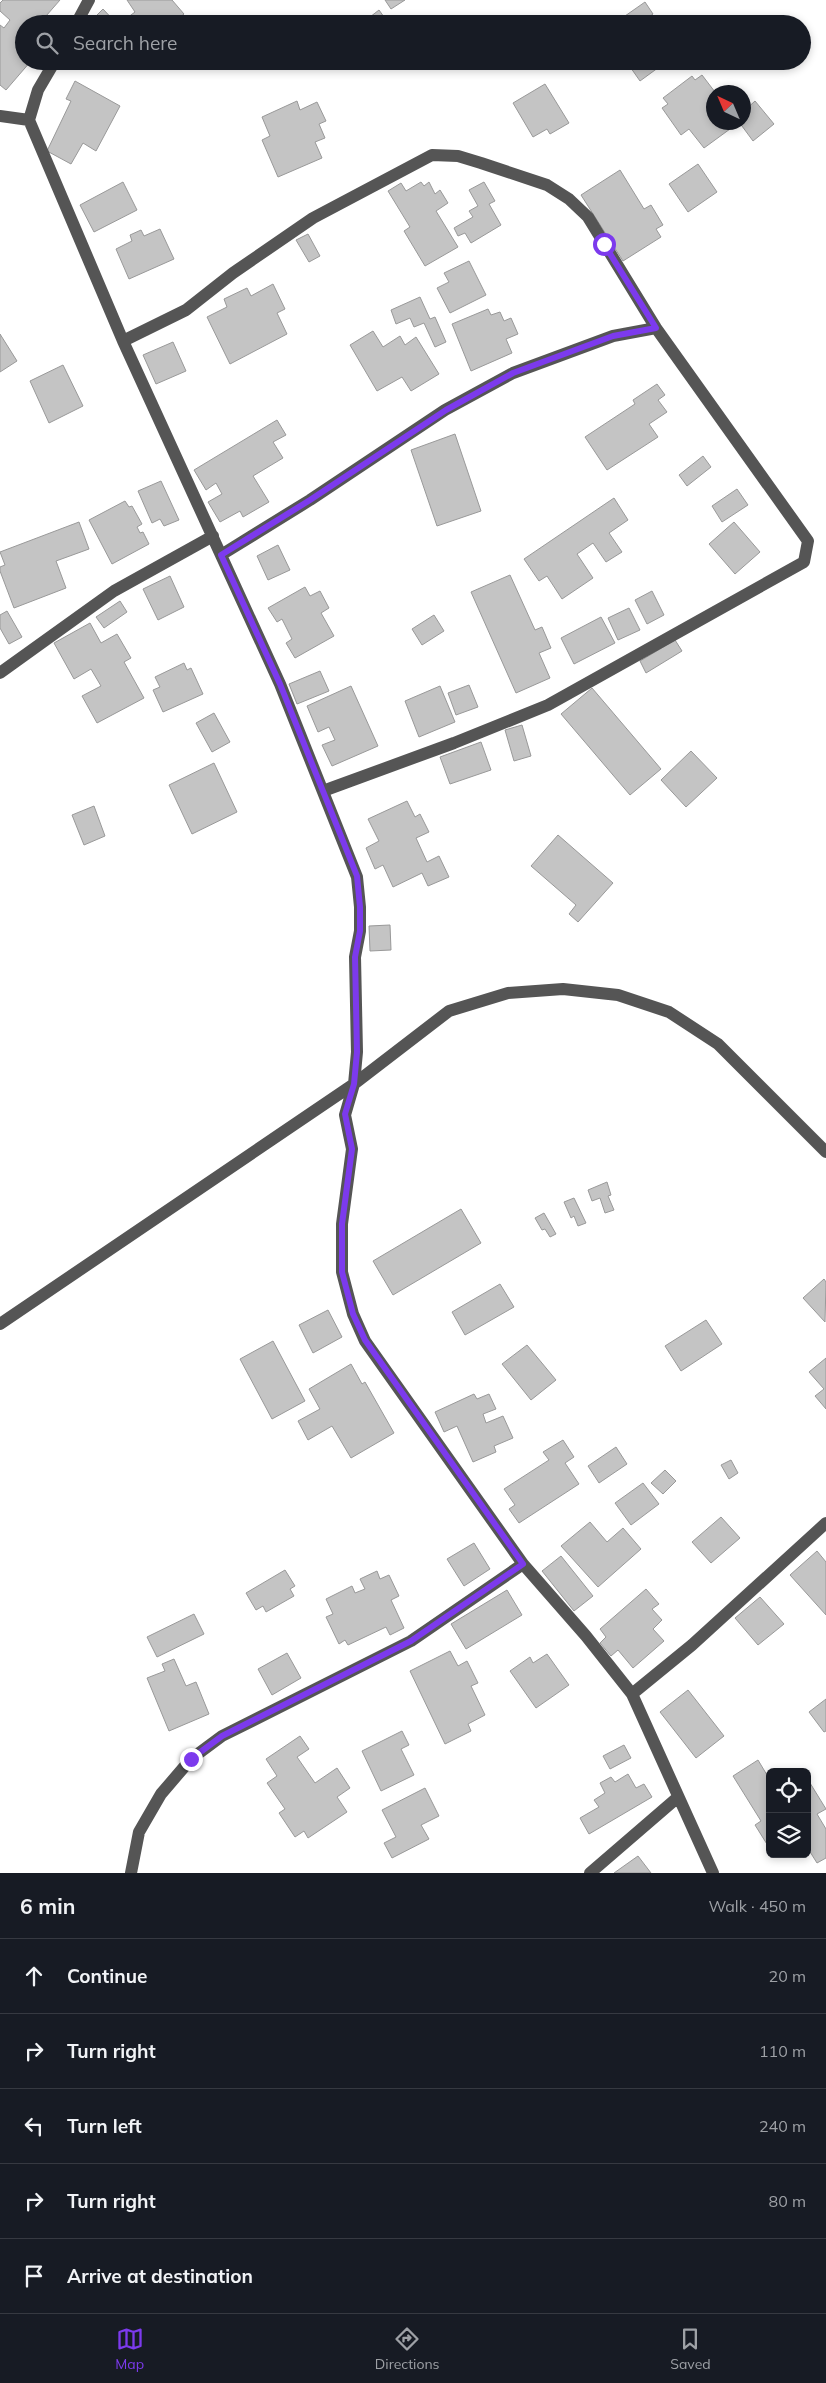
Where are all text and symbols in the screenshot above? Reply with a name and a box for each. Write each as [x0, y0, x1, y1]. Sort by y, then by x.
search box [15, 15, 811, 70]
icon: search [33, 29, 61, 57]
text: Search here [73, 31, 177, 55]
north arrow [706, 85, 751, 130]
route start [593, 233, 616, 256]
route end [180, 1748, 203, 1771]
map controls [766, 1768, 811, 1858]
button: locate [766, 1768, 811, 1813]
button: layers [766, 1813, 811, 1858]
text: 6 min [20, 1893, 75, 1919]
text: Walk · 450 m [708, 1896, 806, 1916]
icon: ahead [20, 1962, 48, 1990]
text: Continue [67, 1964, 147, 1988]
text: 20 m [769, 1966, 806, 1986]
icon: right [20, 2037, 48, 2065]
text: Turn right [67, 2039, 156, 2063]
text: 110 m [759, 2041, 806, 2061]
icon: left [20, 2112, 48, 2140]
text: Turn left [67, 2114, 142, 2138]
text: 240 m [759, 2116, 806, 2136]
icon: right [20, 2187, 48, 2215]
text: Turn right [67, 2189, 156, 2213]
text: 80 m [769, 2191, 806, 2211]
icon: arrive [20, 2262, 48, 2290]
text: Arrive at destination [67, 2264, 253, 2288]
tab: Map [115, 2325, 144, 2373]
tab: Directions [375, 2325, 440, 2373]
tab: Saved [670, 2325, 711, 2373]

